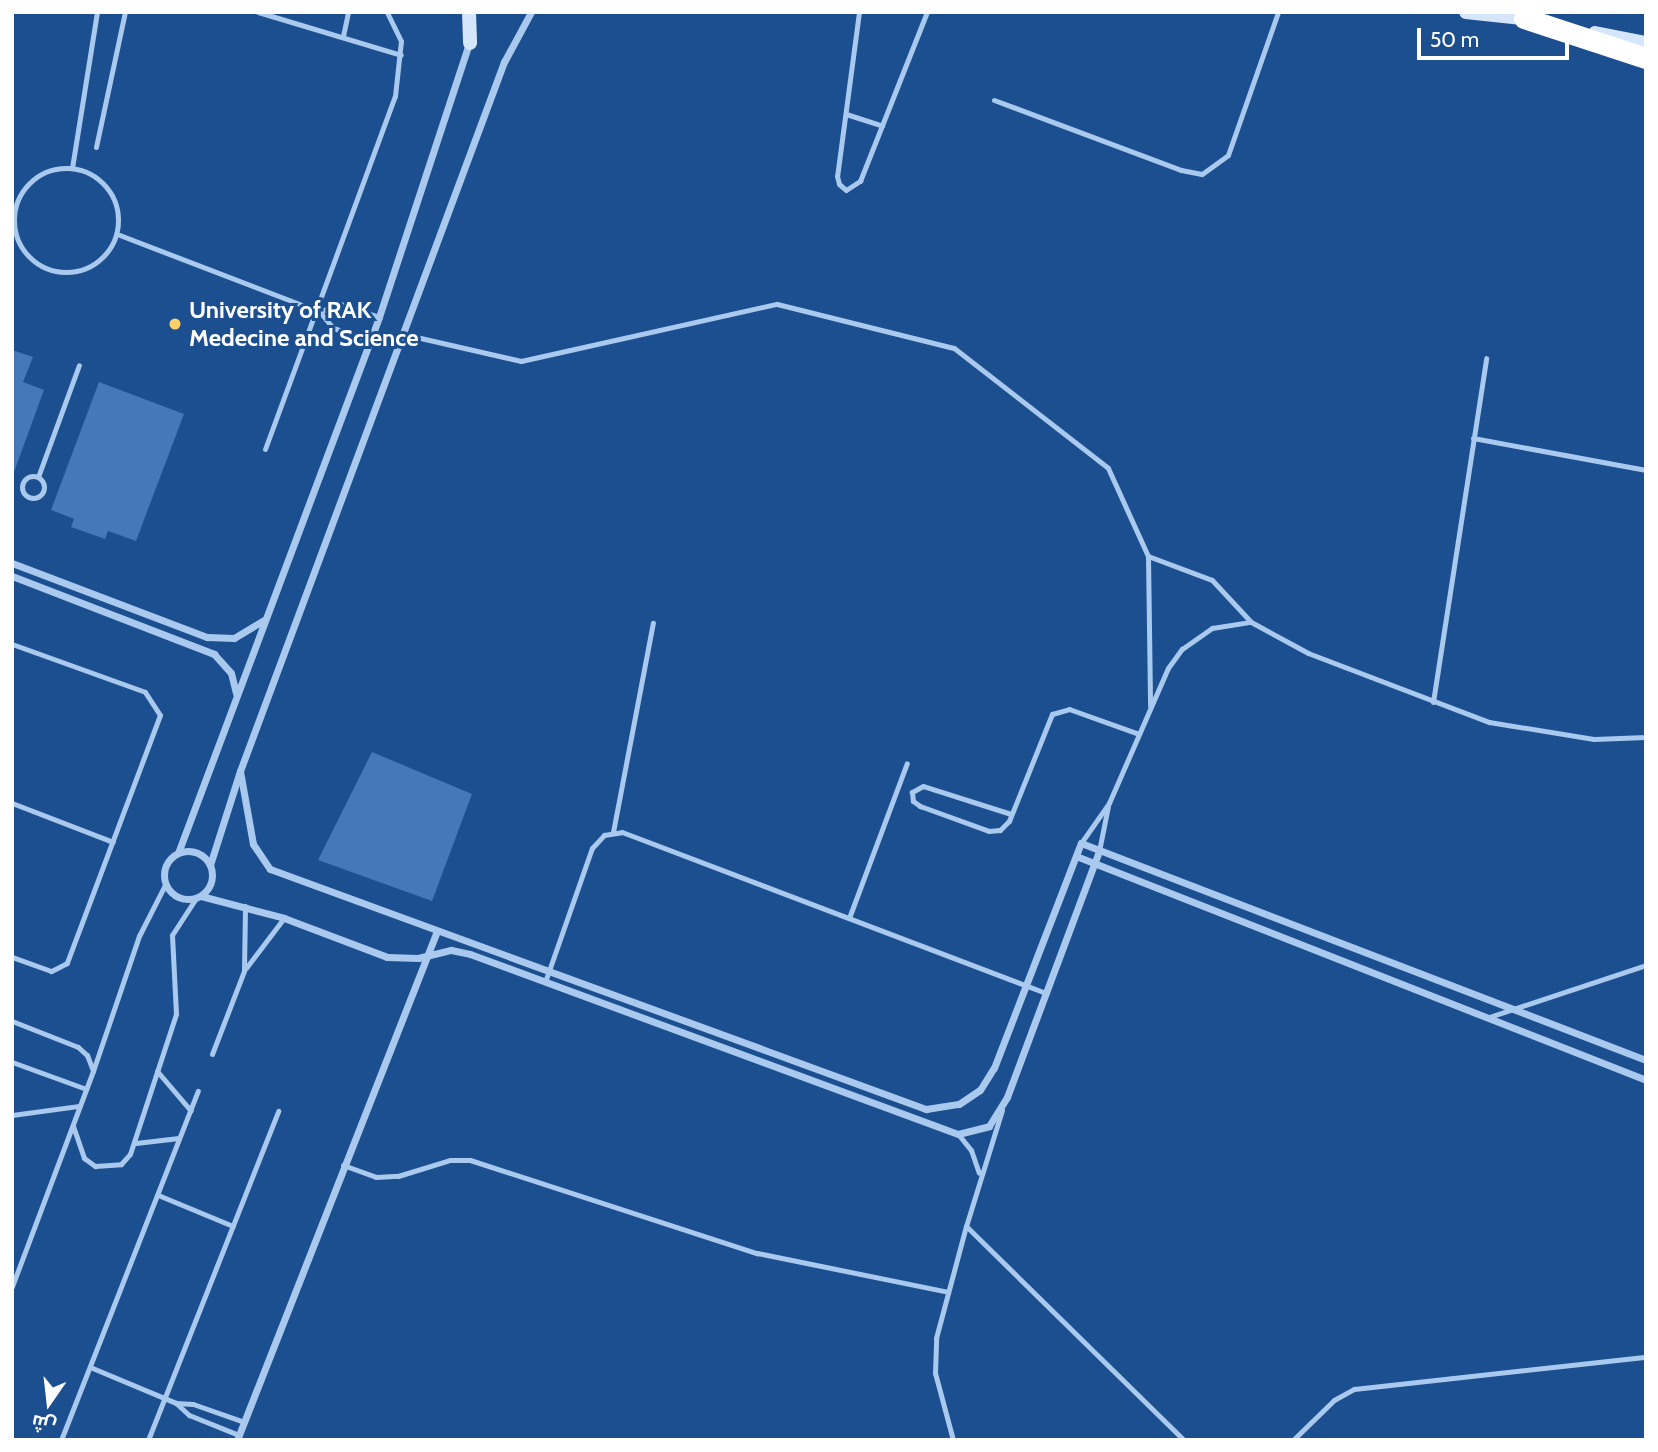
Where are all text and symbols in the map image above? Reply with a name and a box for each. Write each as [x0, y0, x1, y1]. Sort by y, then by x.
scale bar [1420, 14, 1572, 58]
text: 50 m [1430, 27, 1479, 52]
place label: University of RAK Medecine and Science [189, 296, 418, 352]
marker: University of RAK Medecine and Science [167, 316, 183, 332]
north arrow [14, 1368, 84, 1438]
text: ش [29, 1410, 58, 1438]

